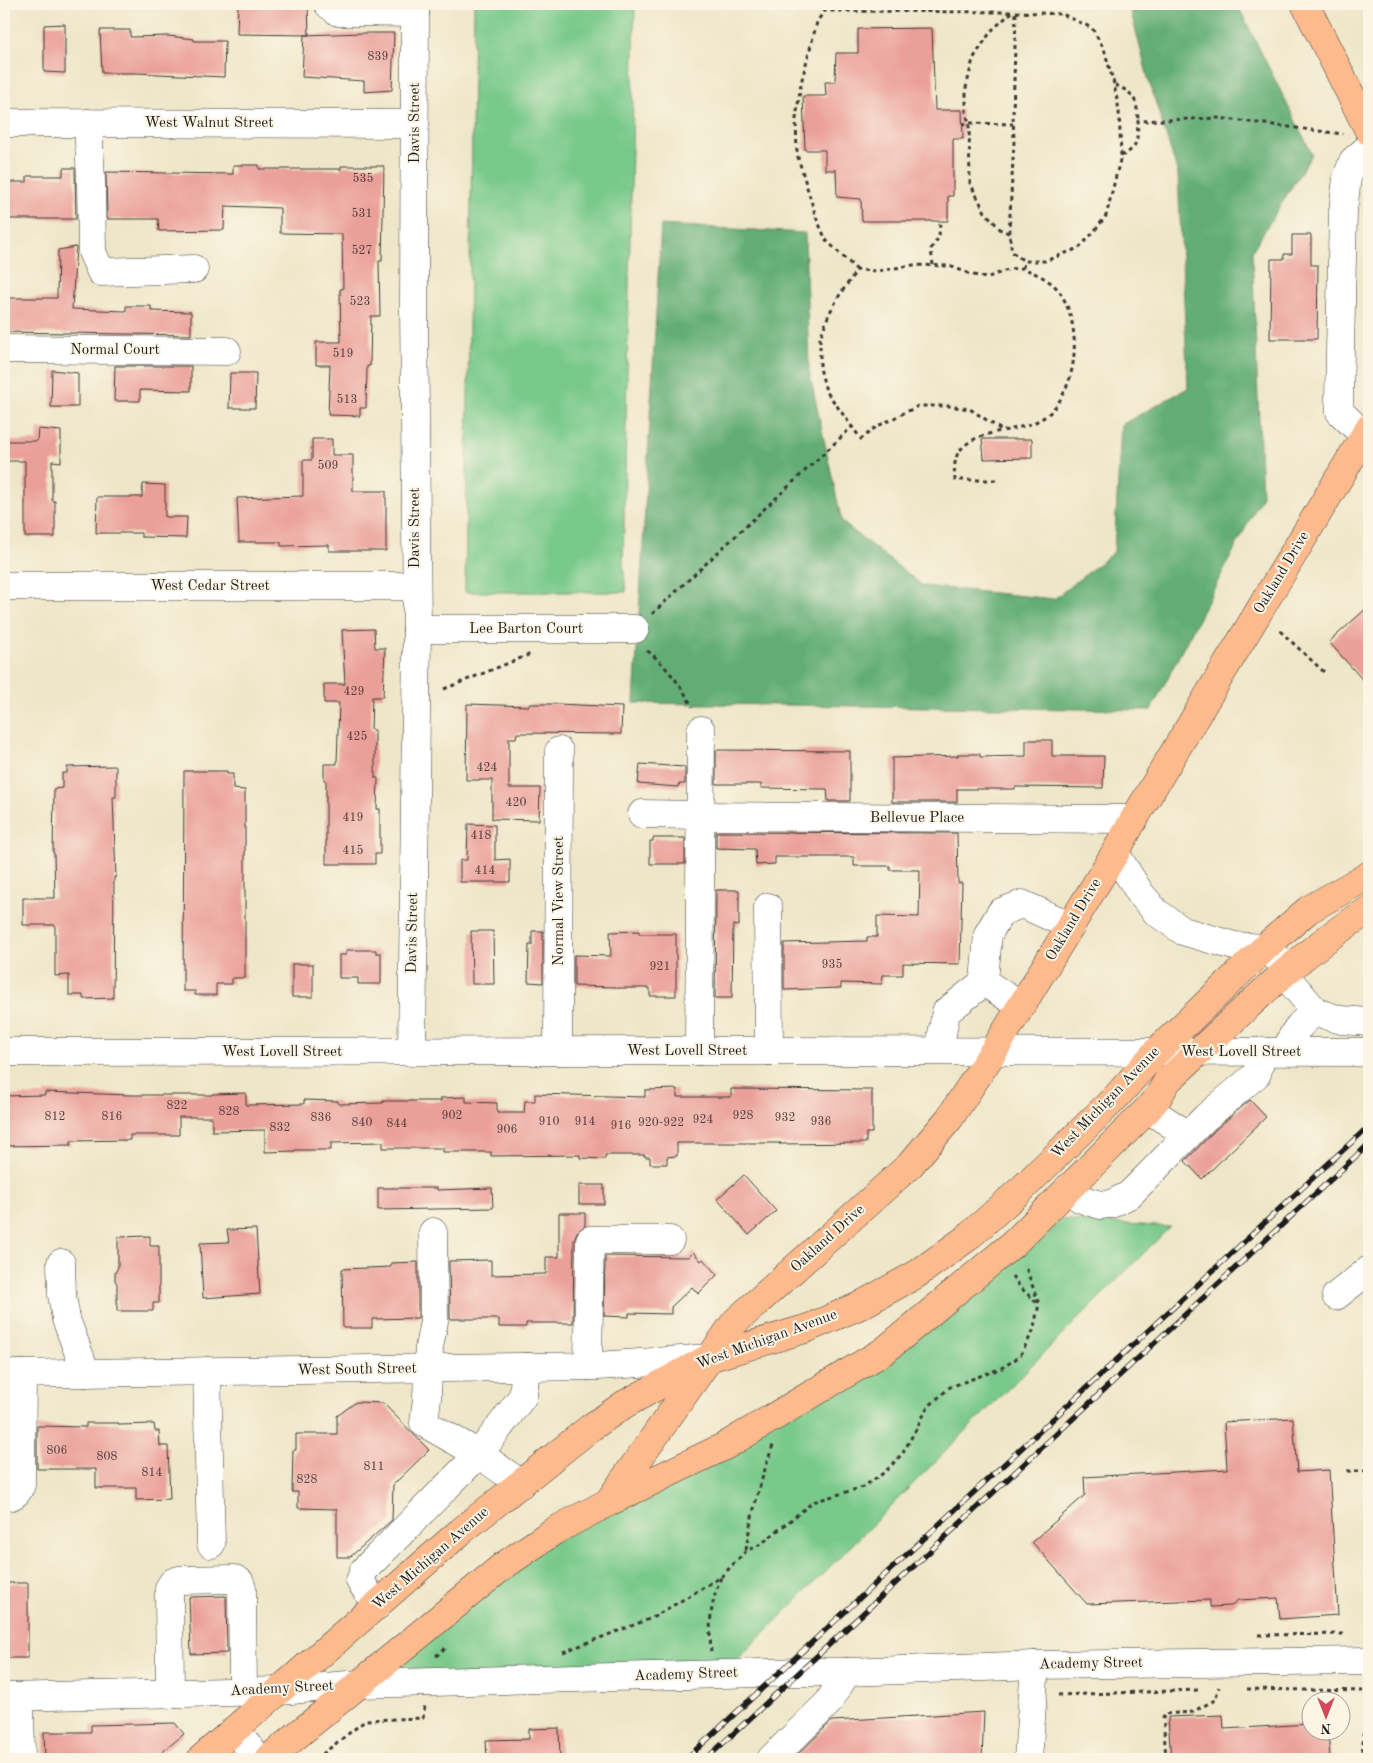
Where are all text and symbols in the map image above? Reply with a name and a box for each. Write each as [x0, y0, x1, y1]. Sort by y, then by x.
house number: 839 [368, 51, 388, 63]
street label: Davis Street [408, 82, 423, 164]
street label: West Walnut Street [144, 116, 274, 131]
house number: 535 [353, 172, 373, 185]
house number: 531 [352, 207, 372, 220]
house number: 527 [352, 244, 372, 257]
house number: 523 [350, 295, 370, 308]
street label: Normal Court [70, 343, 160, 358]
house number: 519 [333, 347, 353, 360]
house number: 513 [337, 393, 357, 406]
house number: 509 [318, 459, 338, 472]
street label: Davis Street [408, 487, 423, 569]
street label: Oakland Drive [1252, 529, 1313, 617]
street label: West Cedar Street [150, 579, 270, 594]
street label: Lee Barton Court [469, 622, 583, 637]
house number: 429 [344, 686, 364, 698]
house number: 425 [347, 730, 367, 743]
house number: 424 [477, 762, 497, 774]
house number: 420 [506, 797, 526, 809]
street label: Bellevue Place [870, 811, 964, 826]
house number: 419 [343, 812, 363, 824]
house number: 418 [471, 830, 491, 842]
street label: Normal View Street [552, 836, 567, 966]
house number: 415 [343, 844, 363, 857]
house number: 414 [475, 865, 495, 877]
street label: Oakland Drive [1044, 876, 1105, 964]
street label: Davis Street [405, 892, 421, 974]
house number: 935 [822, 958, 842, 971]
house number: 921 [650, 961, 670, 973]
street label: West Lovell Street [627, 1044, 747, 1059]
street label: West Michigan Avenue [1049, 1044, 1163, 1162]
street label: West Lovell Street [222, 1045, 342, 1060]
street label: West Lovell Street [1181, 1045, 1301, 1060]
house number: 822 [167, 1100, 187, 1112]
house number: 828 [219, 1106, 239, 1118]
house number: 902 [442, 1110, 462, 1122]
house number: 928 [733, 1110, 753, 1122]
house number: 812 [45, 1111, 65, 1123]
house number: 816 [102, 1111, 122, 1123]
house number: 836 [311, 1112, 331, 1124]
house number: 932 [775, 1112, 795, 1124]
house number: 924 [693, 1114, 713, 1126]
house number: 910 [539, 1116, 559, 1128]
house number: 914 [575, 1116, 595, 1128]
house number: 936 [811, 1116, 831, 1128]
house number: 840 [352, 1117, 372, 1129]
house number: 920-922 [638, 1117, 684, 1129]
house number: 844 [387, 1118, 407, 1130]
house number: 916 [611, 1120, 631, 1132]
house number: 832 [270, 1122, 290, 1134]
house number: 906 [497, 1124, 517, 1136]
street label: Oakland Drive [788, 1202, 868, 1276]
street label: West Michigan Avenue [695, 1308, 839, 1372]
street label: West South Street [297, 1361, 417, 1379]
house number: 806 [47, 1445, 67, 1457]
house number: 808 [97, 1451, 117, 1463]
house number: 811 [364, 1461, 384, 1473]
house number: 814 [142, 1467, 162, 1479]
house number: 828 [297, 1474, 317, 1486]
street label: West Michigan Avenue [370, 1505, 492, 1613]
street label: Academy Street [1039, 1656, 1143, 1672]
street label: Academy Street [634, 1666, 738, 1684]
street label: Academy Street [230, 1679, 334, 1699]
north arrow [1300, 1690, 1350, 1740]
text: N [1320, 1721, 1331, 1735]

